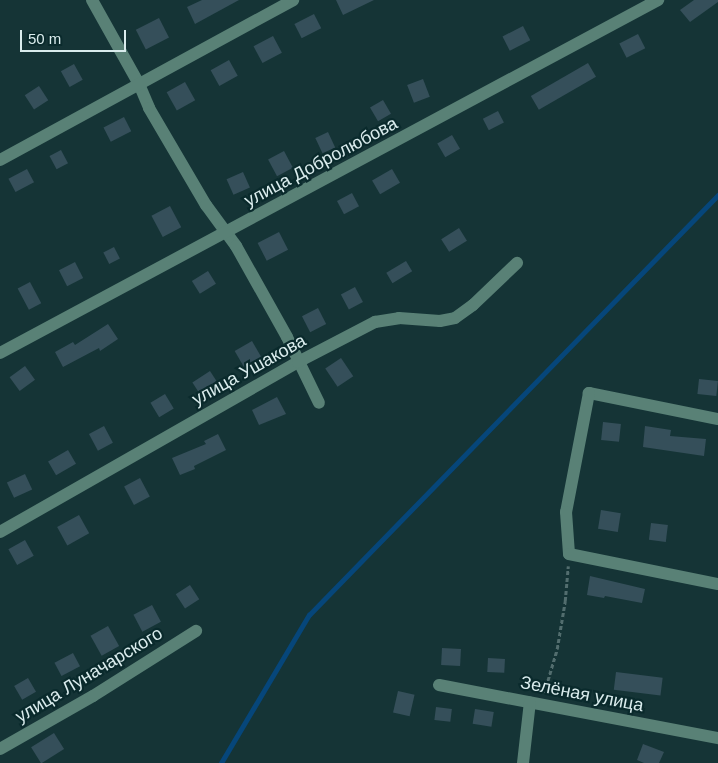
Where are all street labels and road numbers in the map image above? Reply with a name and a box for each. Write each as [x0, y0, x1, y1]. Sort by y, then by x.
street label: улица Добролюбова [241, 112, 401, 212]
street label: улица Ушакова [188, 330, 310, 410]
street label: улица Луначарского [12, 623, 166, 727]
street label: Зелёная улица [519, 671, 645, 717]

